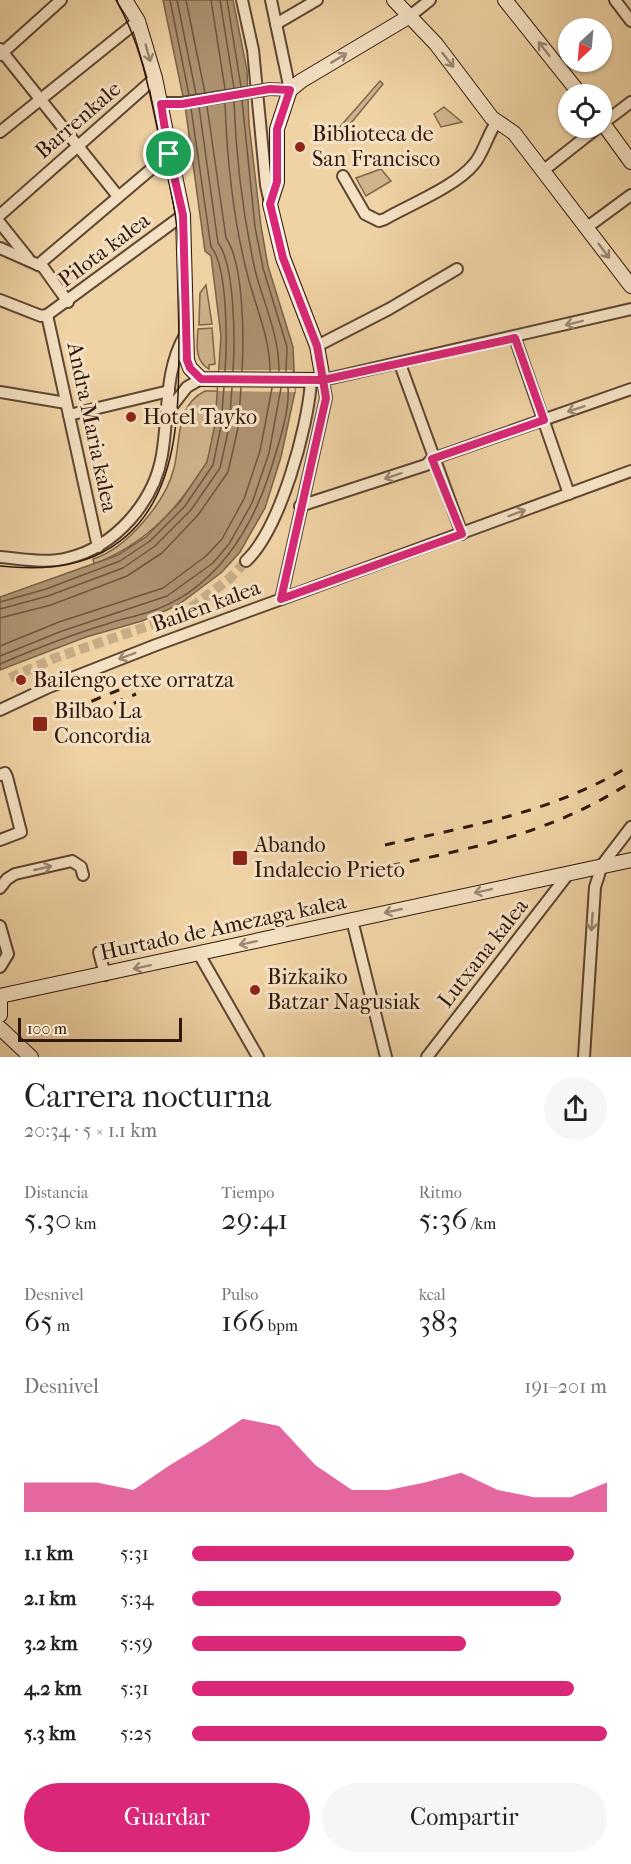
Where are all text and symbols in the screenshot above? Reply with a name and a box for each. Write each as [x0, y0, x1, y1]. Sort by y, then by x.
north arrow [558, 18, 612, 72]
map controls [558, 18, 612, 138]
one-way arrow [537, 41, 550, 57]
one-way arrow [143, 43, 154, 62]
one-way arrow [330, 52, 347, 64]
one-way arrow [442, 52, 455, 68]
street label: Barrenkale [30, 76, 126, 164]
button: locate [558, 84, 612, 138]
place label: Biblioteca de San Francisco [312, 121, 440, 172]
pin [143, 128, 194, 179]
icon: arrive [152, 137, 185, 170]
marker: Biblioteca de San Francisco [293, 140, 307, 154]
street label: Pilota kalea [53, 207, 156, 293]
one-way arrow [598, 242, 610, 258]
one-way arrow [565, 317, 584, 329]
street label: Andra Maria kalea [61, 339, 123, 515]
place label: Hotel Tayko [143, 404, 257, 430]
one-way arrow [567, 404, 586, 415]
marker: Hotel Tayko [124, 410, 138, 424]
one-way arrow [384, 471, 403, 482]
one-way arrow [507, 507, 525, 518]
street label: Bailen kalea [148, 574, 265, 638]
one-way arrow [119, 651, 137, 662]
place label: Bailengo etxe orratza [33, 667, 235, 693]
marker: Bailengo etxe orratza [14, 673, 28, 687]
place label: Bilbao La Concordia [54, 698, 152, 749]
marker: Bilbao La Concordia [31, 715, 49, 733]
place label: Abando Indalecio Prieto [253, 832, 405, 883]
marker: Abando Indalecio Prieto [231, 849, 249, 867]
one-way arrow [33, 862, 52, 873]
one-way arrow [474, 886, 493, 898]
street label: Hurtado de Amezaga kalea [98, 888, 349, 966]
street label: Lutxana kalea [432, 893, 534, 1013]
one-way arrow [383, 906, 402, 918]
one-way arrow [587, 912, 598, 932]
one-way arrow [239, 938, 258, 949]
one-way arrow [132, 961, 151, 973]
place label: Bizkaiko Batzar Nagusiak [267, 964, 421, 1015]
marker: Bizkaiko Batzar Nagusiak [248, 983, 262, 997]
scale bar [18, 1015, 182, 1042]
text: 100 m [27, 1019, 67, 1038]
text: Carrera nocturna [24, 1077, 271, 1116]
button: share [544, 1077, 607, 1140]
text: 20:34 · 5 × 1.1 km [24, 1119, 157, 1142]
text: Distancia [24, 1183, 88, 1202]
text: Tiempo [221, 1183, 274, 1202]
text: Ritmo [419, 1183, 462, 1202]
text: 5.30 [24, 1202, 72, 1237]
text: 29:41 [221, 1202, 288, 1237]
text: 5:36 [419, 1202, 467, 1237]
text: km [72, 1214, 97, 1233]
text: /km [467, 1214, 496, 1233]
text: Desnivel [24, 1285, 84, 1304]
text: Pulso [221, 1285, 258, 1304]
text: kcal [419, 1285, 446, 1304]
text: 65 [24, 1304, 53, 1339]
text: 166 [221, 1304, 264, 1339]
text: 383 [419, 1304, 458, 1339]
text: m [53, 1316, 70, 1335]
text: bpm [264, 1316, 298, 1335]
text: Desnivel [24, 1375, 99, 1398]
text: 191–201 m [524, 1375, 607, 1398]
text: 1.1 km [24, 1542, 73, 1565]
text: 5:31 [120, 1542, 149, 1565]
text: 2.1 km [24, 1587, 77, 1610]
text: 5:34 [120, 1587, 154, 1610]
text: 3.2 km [24, 1632, 78, 1655]
text: 5:59 [120, 1632, 153, 1655]
text: 4.2 km [24, 1677, 82, 1700]
text: 5:31 [120, 1677, 149, 1700]
text: 5.3 km [24, 1722, 76, 1745]
text: 5:25 [120, 1722, 152, 1745]
button: Guardar [24, 1783, 310, 1852]
button: Compartir [322, 1783, 607, 1852]

